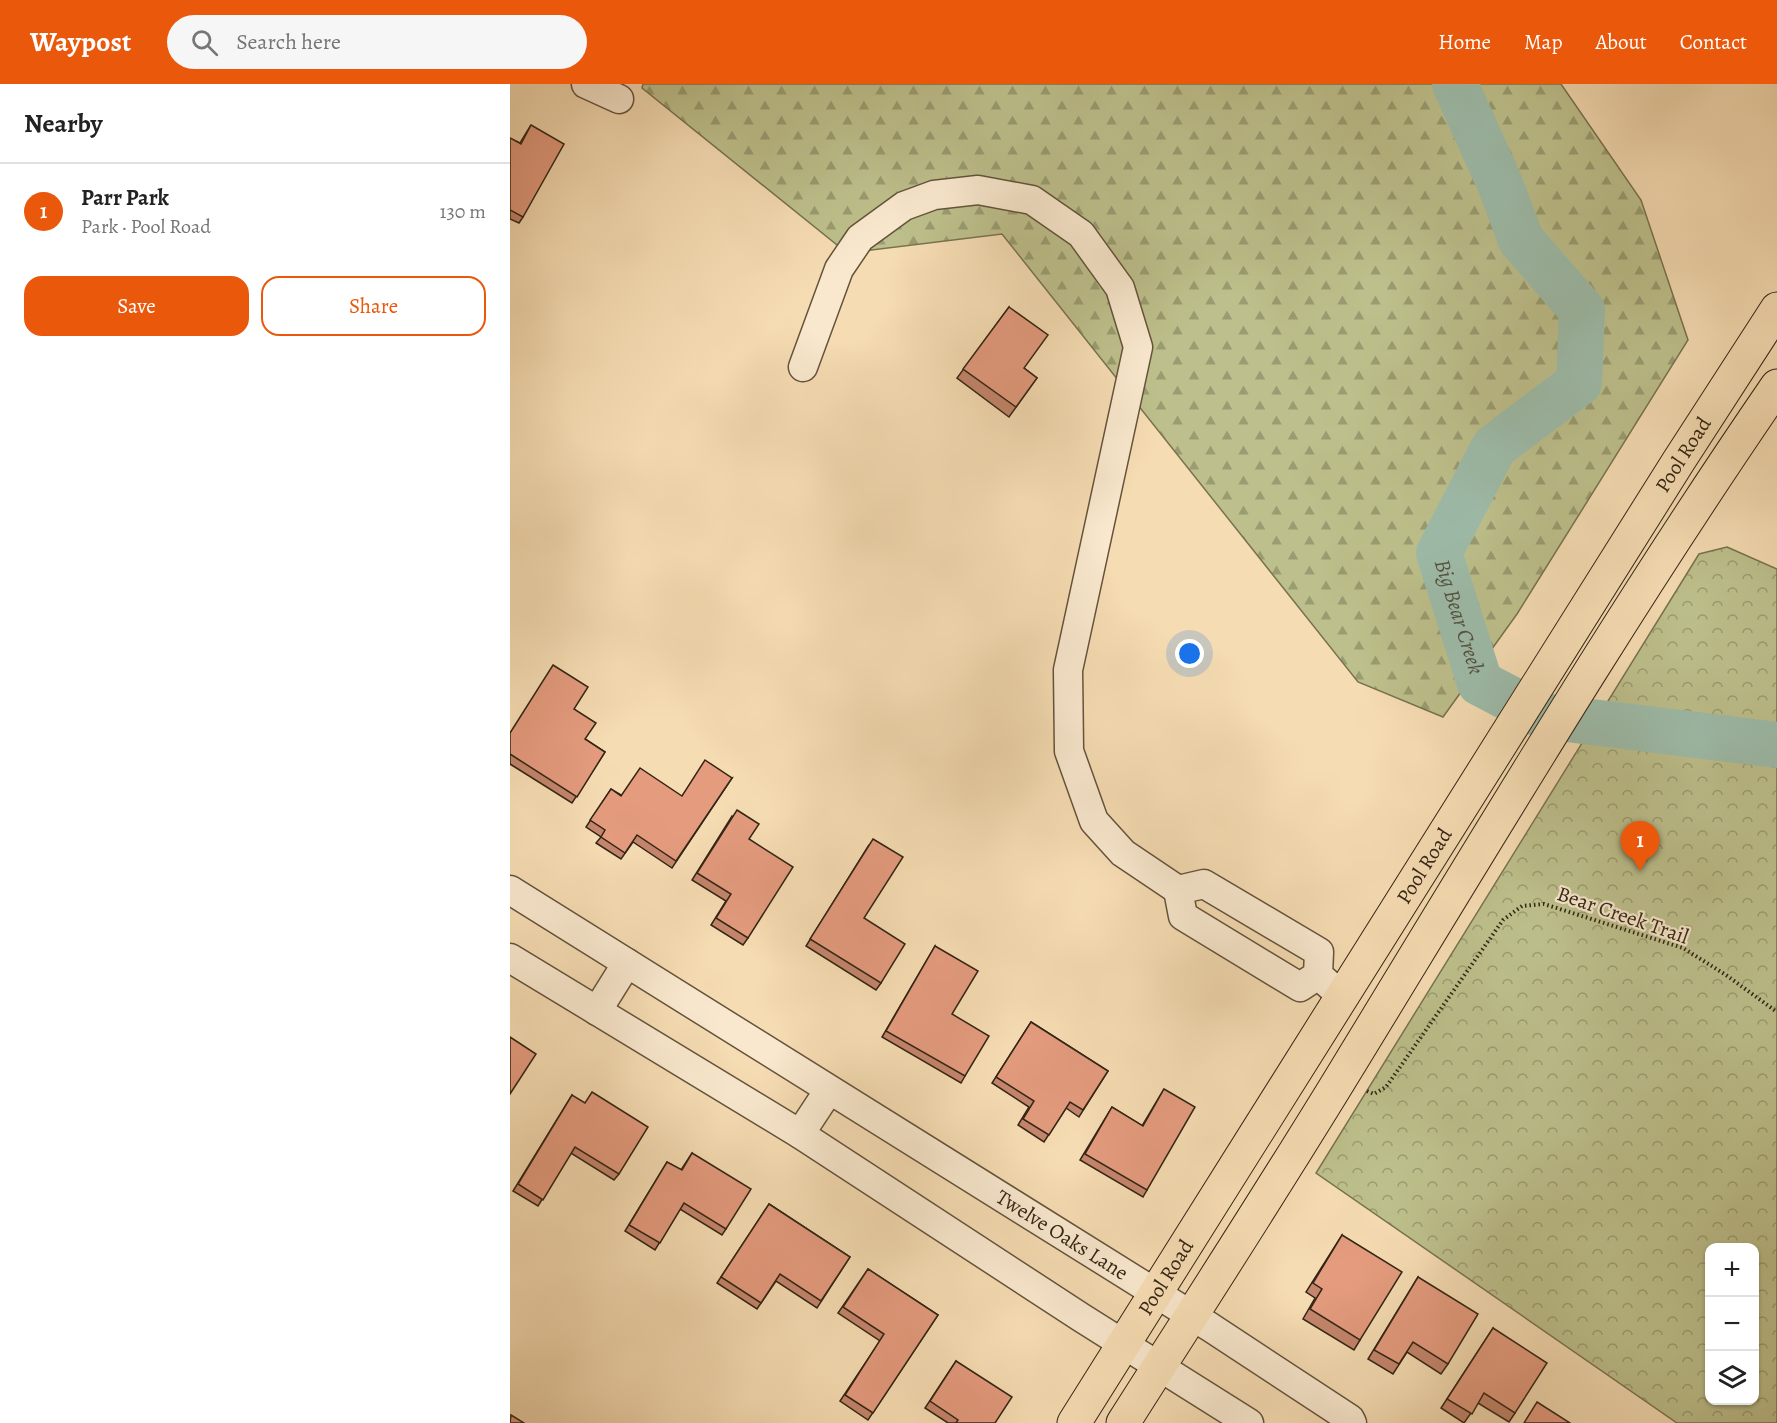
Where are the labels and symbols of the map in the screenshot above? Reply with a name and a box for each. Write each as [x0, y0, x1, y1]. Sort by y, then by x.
street label: Pool Road [1648, 411, 1718, 498]
water label: Big Bear Creek [1427, 555, 1491, 678]
your location [1175, 639, 1204, 668]
street label: Pool Road [1390, 822, 1459, 909]
pin: 1 [1620, 822, 1660, 871]
street label: Bear Creek Trail [1554, 879, 1692, 951]
street label: Twelve Oaks Lane [991, 1183, 1134, 1287]
street label: Pool Road [1131, 1233, 1200, 1321]

